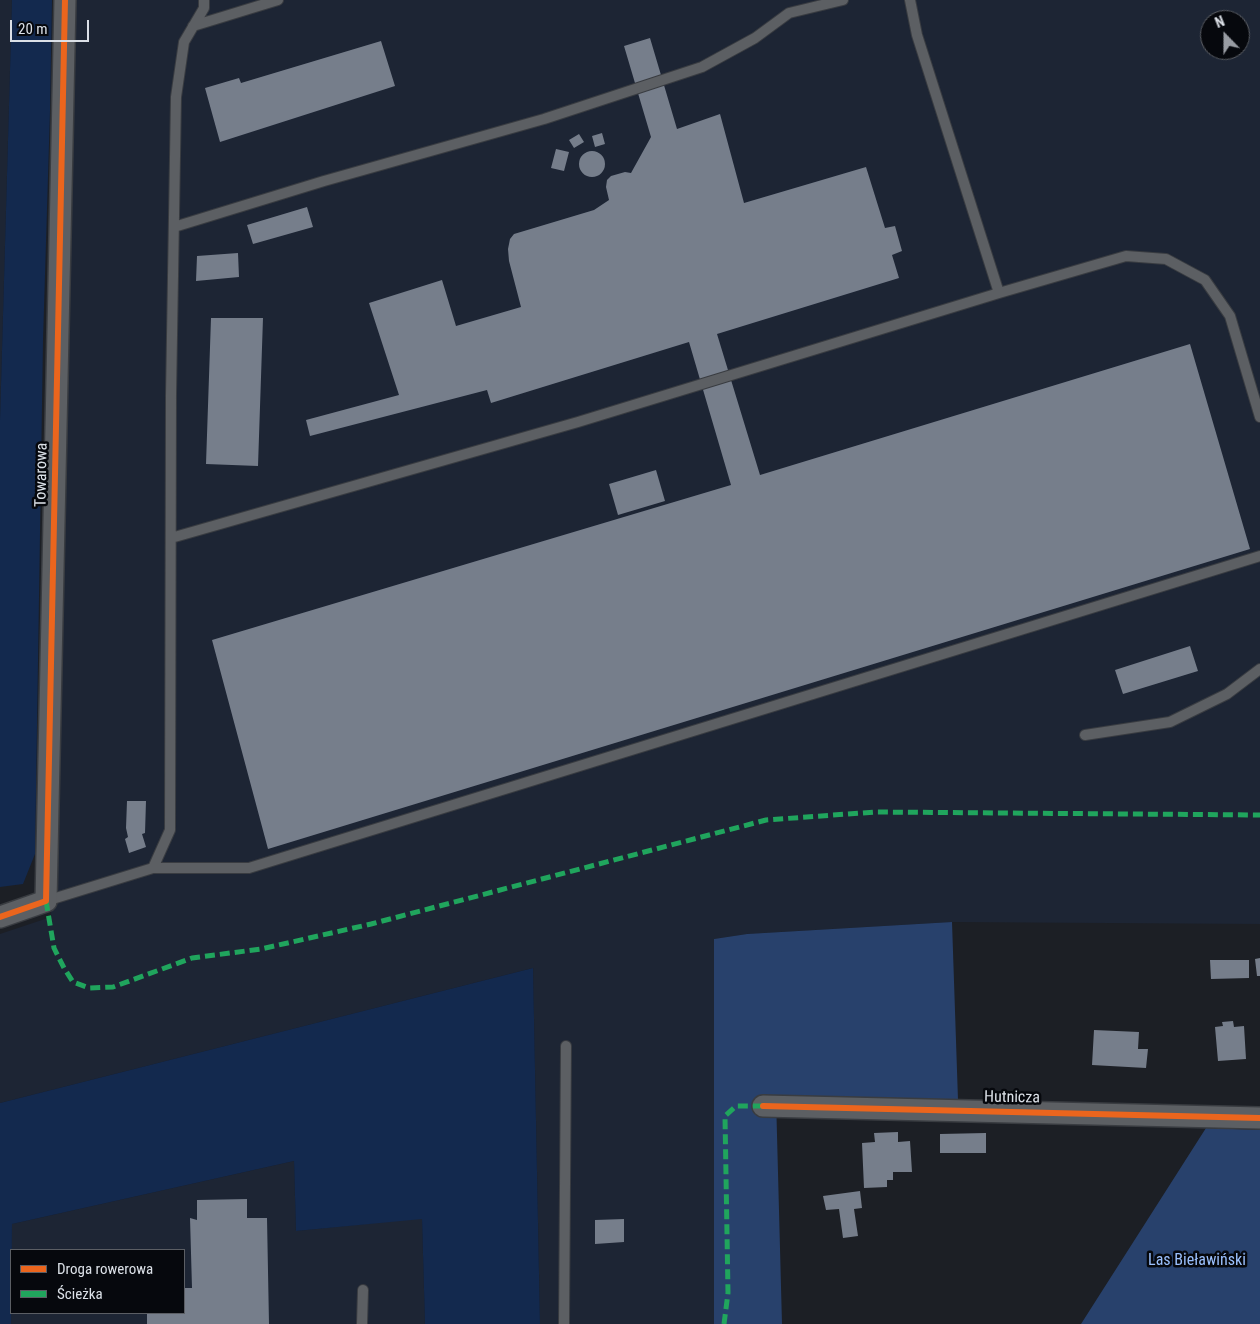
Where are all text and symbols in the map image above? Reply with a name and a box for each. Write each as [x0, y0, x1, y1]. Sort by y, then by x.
scale bar [12, 10, 91, 42]
north arrow [1200, 10, 1250, 60]
text: N [1213, 13, 1227, 31]
text: 20 m [18, 20, 48, 38]
street label: Towarowa [32, 443, 52, 507]
street label: Hutnicza [984, 1088, 1040, 1108]
legend [10, 1249, 185, 1314]
park label: Las Bieławiński [1148, 1251, 1246, 1271]
text: Droga rowerowa [57, 1260, 153, 1278]
text: Ścieżka [57, 1285, 103, 1303]

